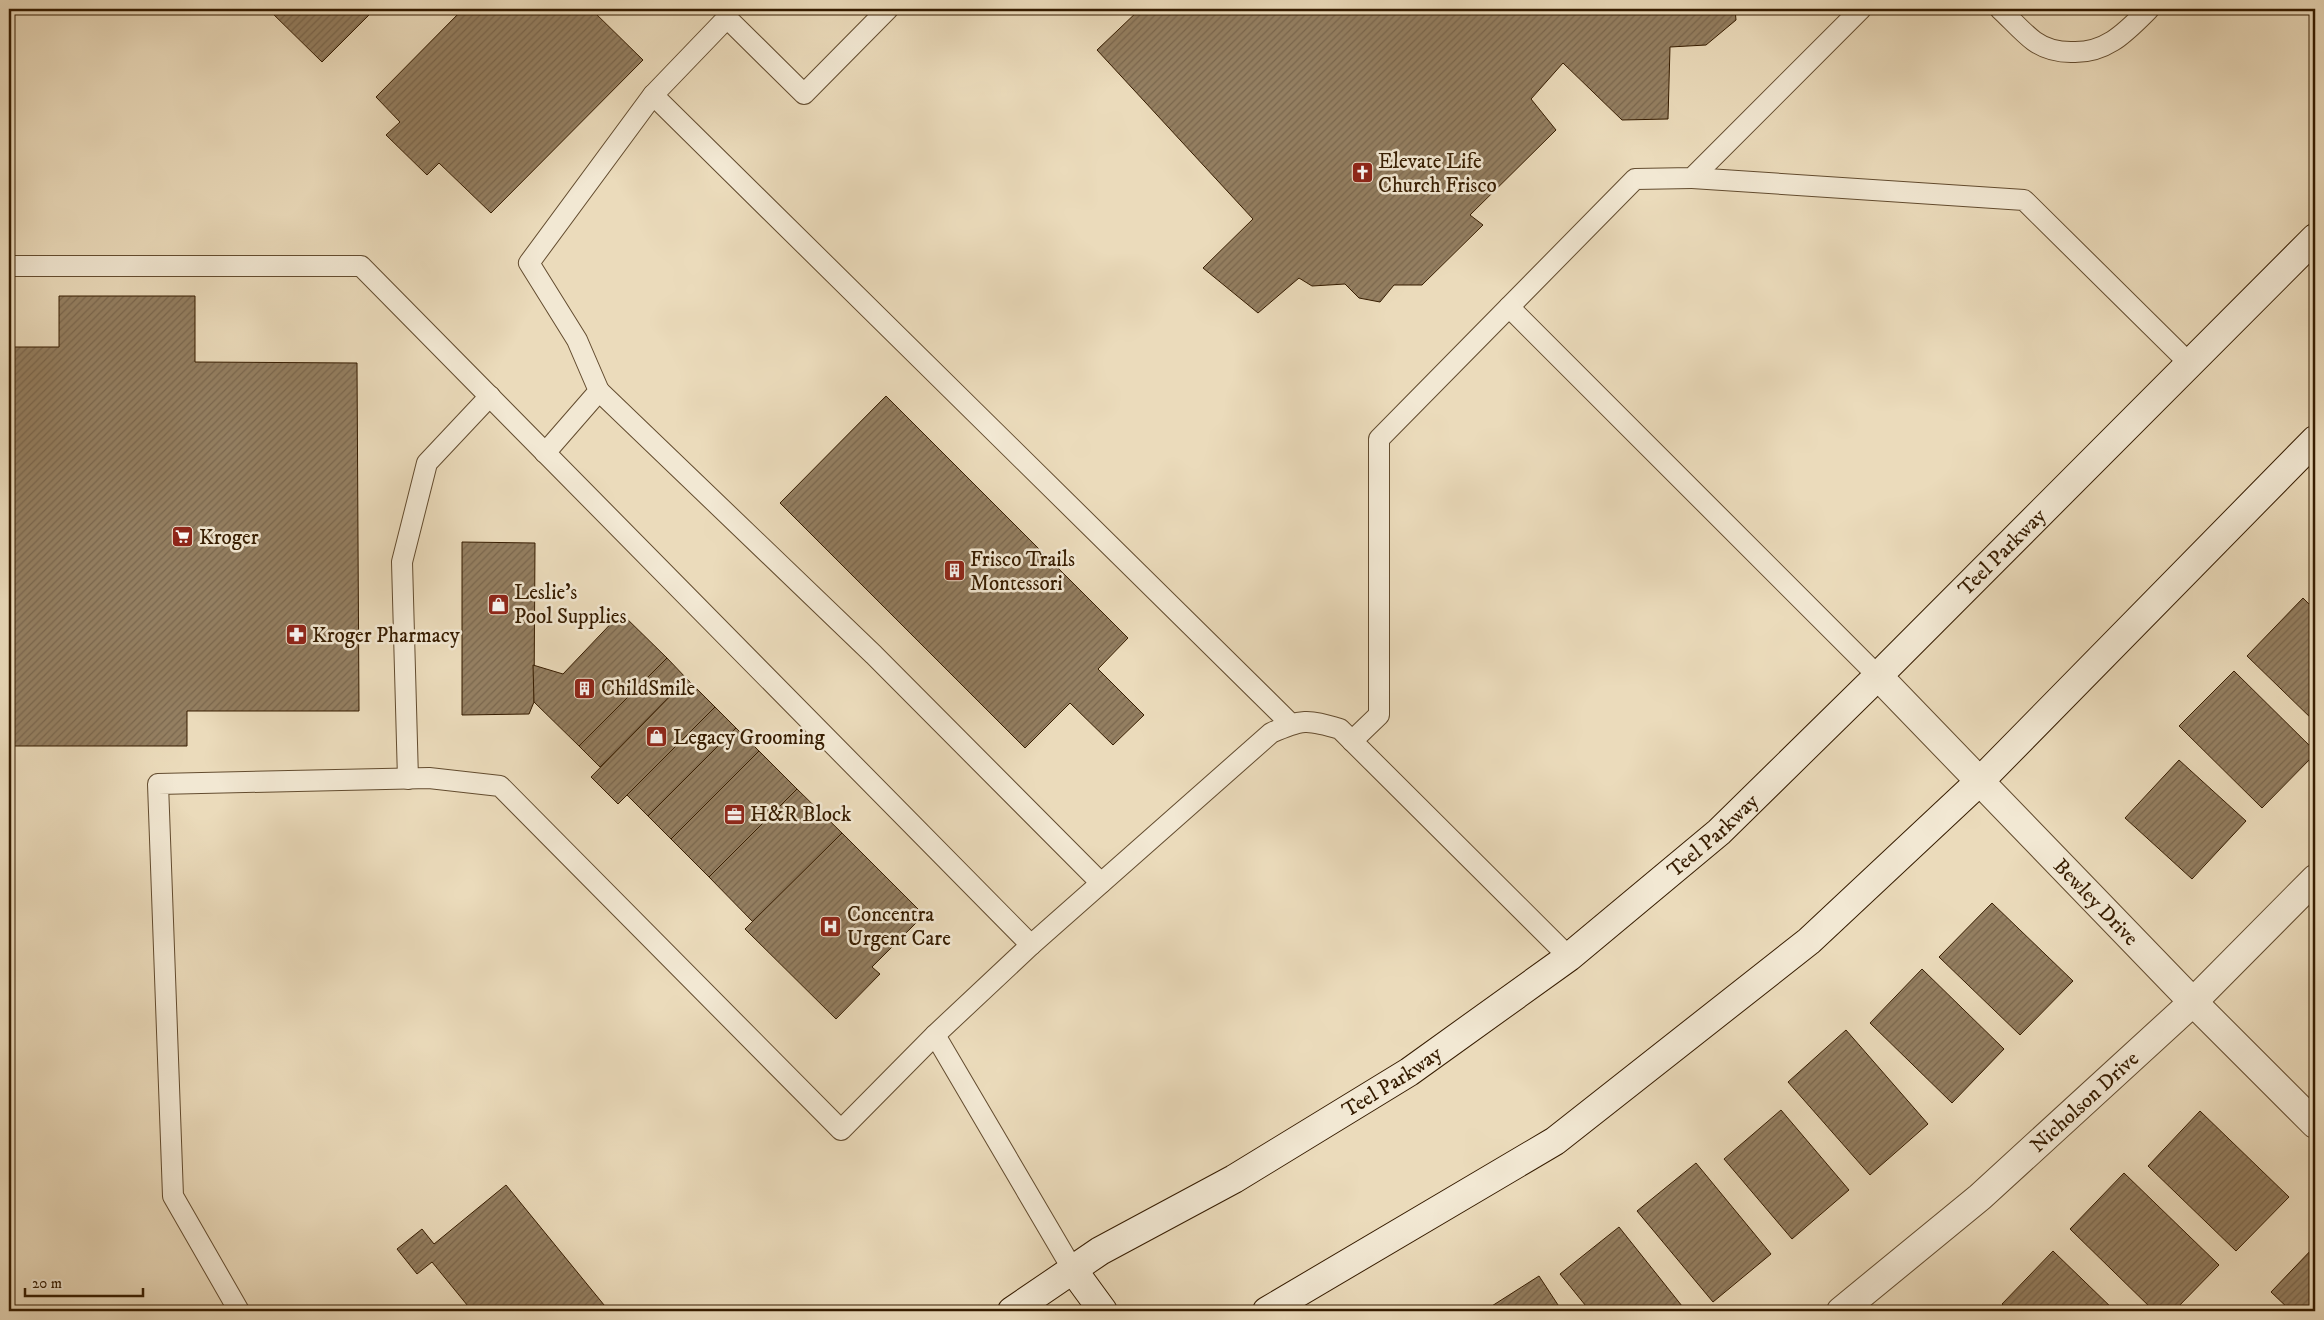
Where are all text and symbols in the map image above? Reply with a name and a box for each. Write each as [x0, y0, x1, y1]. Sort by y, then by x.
place label: Elevate Life Church Frisco [1378, 149, 1497, 199]
church icon: Elevate Life Church Frisco [1350, 161, 1374, 185]
street label: Teel Parkway [1953, 503, 2052, 602]
supermarket icon: Kroger [171, 525, 195, 549]
place label: Kroger [199, 525, 259, 551]
place label: Frisco Trails Montessori [970, 547, 1075, 597]
building icon: Frisco Trails Montessori [942, 559, 966, 583]
place label: Leslie's Pool Supplies [514, 580, 627, 630]
shop icon: Leslie's Pool Supplies [486, 592, 510, 616]
pharmacy icon: Kroger Pharmacy [284, 623, 308, 647]
place label: Kroger Pharmacy [312, 623, 461, 649]
building icon: ChildSmile [573, 676, 597, 700]
place label: ChildSmile [601, 676, 696, 702]
shop icon: Legacy Grooming [645, 725, 669, 749]
place label: Legacy Grooming [673, 725, 826, 751]
street label: Teel Parkway [1662, 788, 1765, 884]
office icon: H&R Block [722, 802, 746, 826]
place label: H&R Block [750, 802, 852, 828]
street label: Bewley Drive [2047, 853, 2144, 952]
place label: Concentra Urgent Care [847, 902, 951, 952]
hospital icon: Concentra Urgent Care [819, 914, 843, 938]
street label: Teel Parkway [1337, 1040, 1448, 1124]
street label: Nicholson Drive [2025, 1046, 2145, 1159]
scale bar [25, 1265, 142, 1297]
text: 20 m [32, 1274, 62, 1293]

